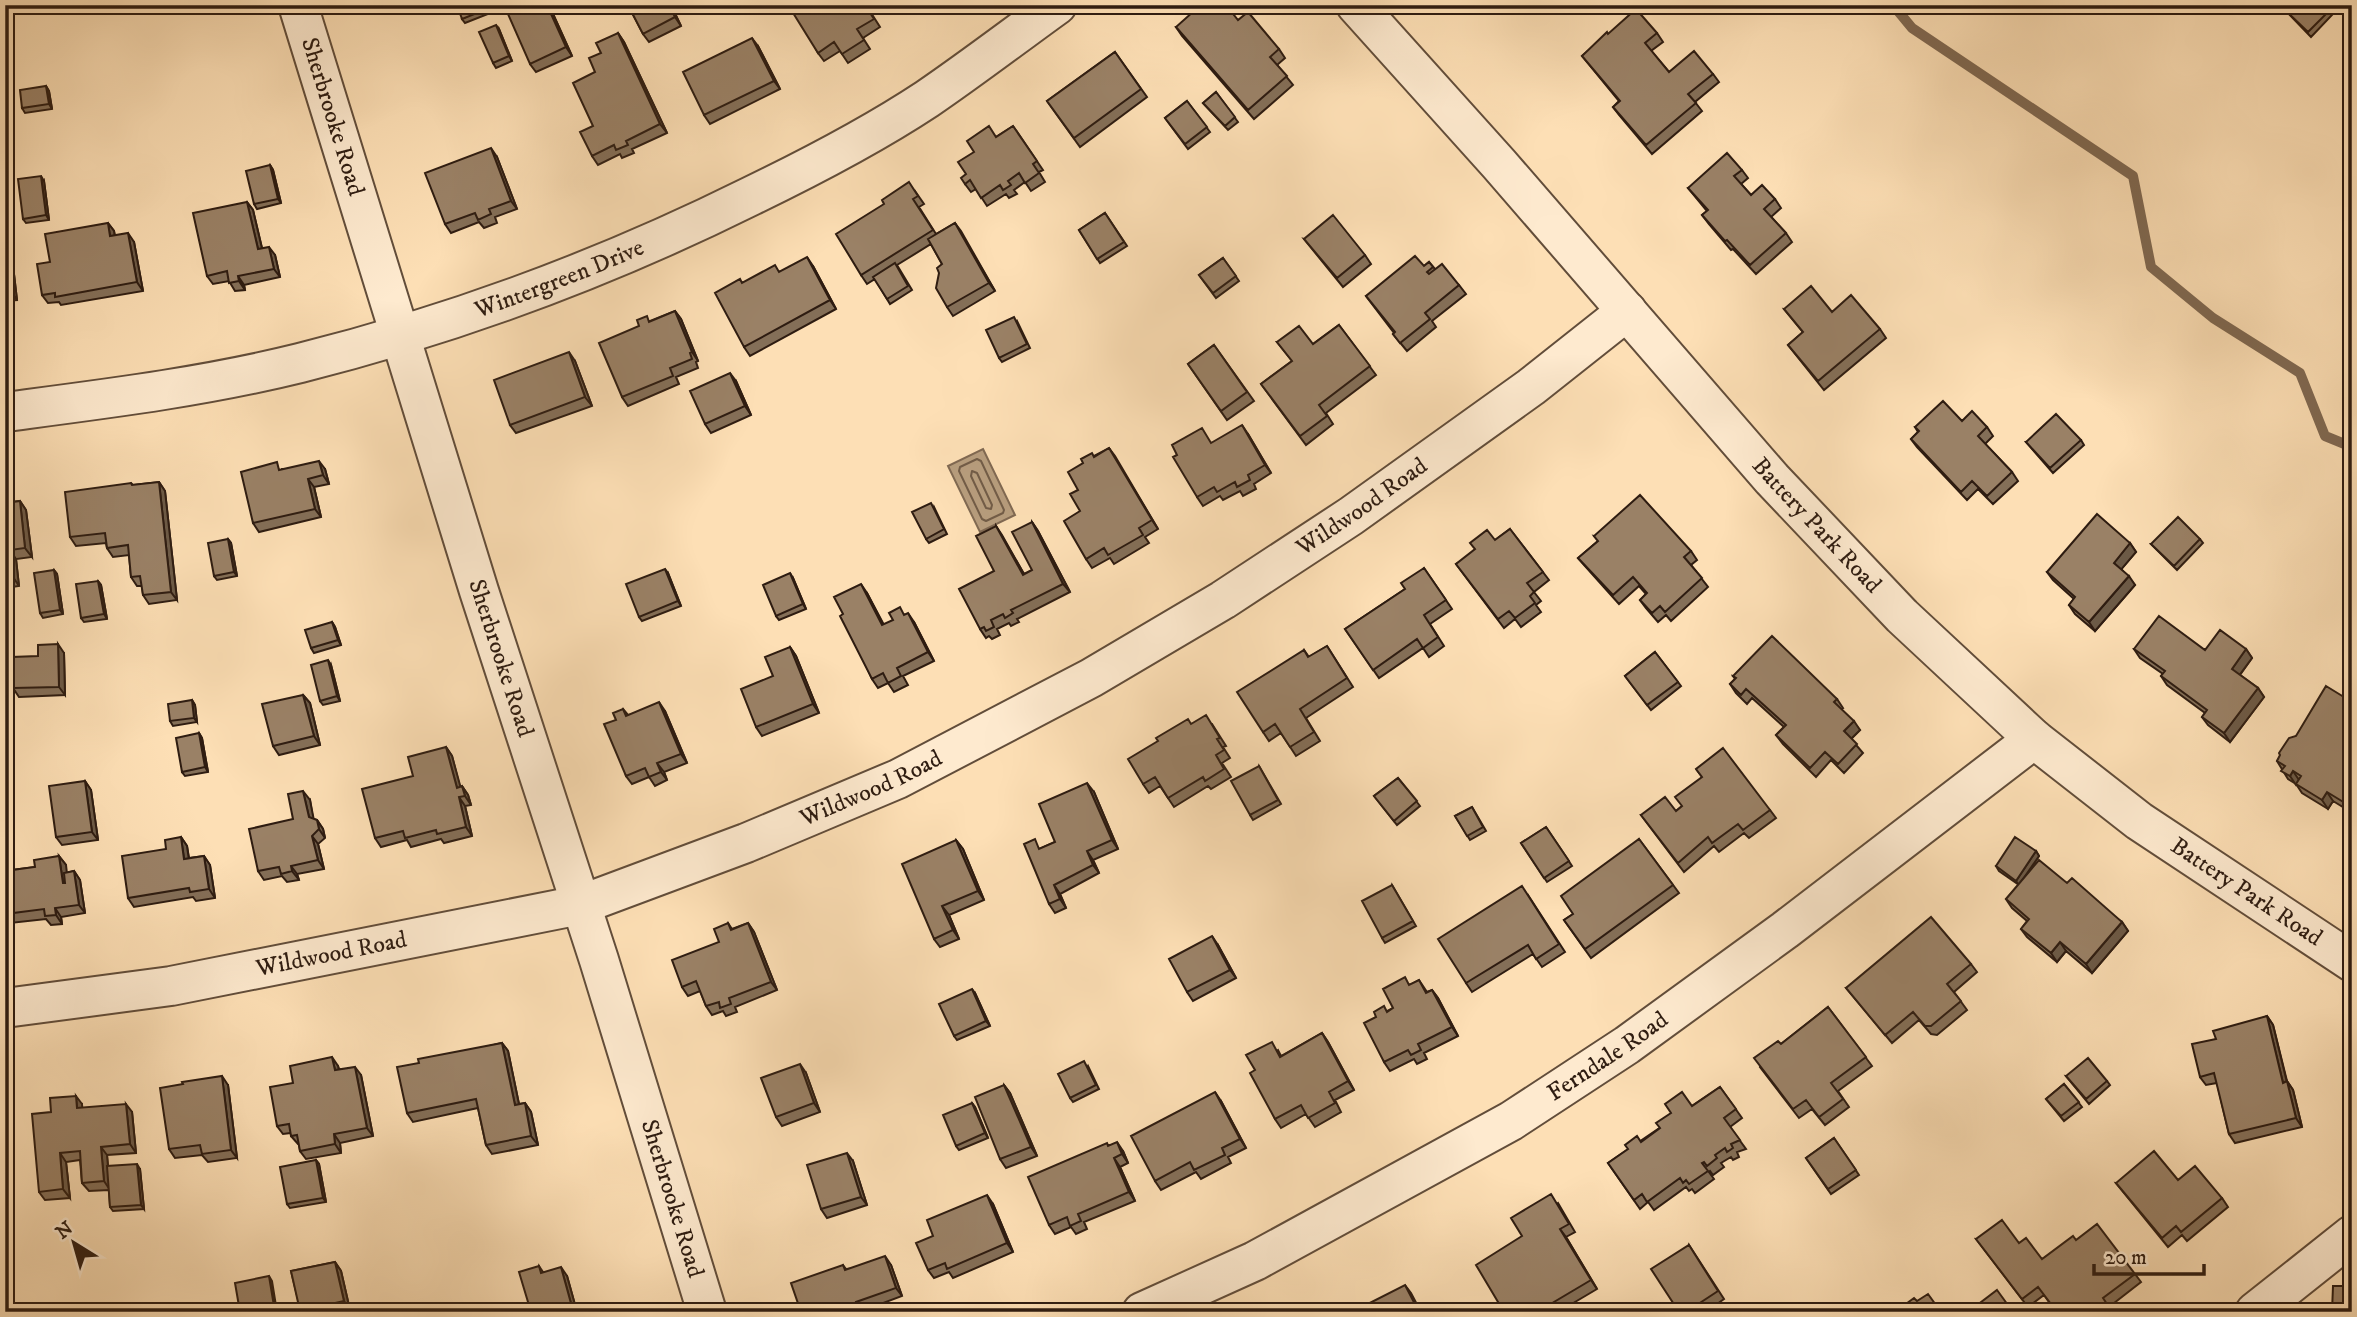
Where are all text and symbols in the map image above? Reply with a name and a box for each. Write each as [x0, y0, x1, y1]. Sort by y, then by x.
street label: Sherbrooke Road [294, 34, 371, 200]
street label: Wintergreen Drive [470, 233, 649, 326]
street label: Wildwood Road [1290, 451, 1433, 563]
street label: Battery Park Road [1745, 451, 1888, 600]
street label: Sherbrooke Road [461, 576, 540, 741]
street label: Wildwood Road [795, 744, 947, 834]
street label: Battery Park Road [2165, 831, 2328, 953]
street label: Wildwood Road [253, 925, 409, 984]
street label: Ferndale Road [1542, 1005, 1674, 1108]
street label: Sherbrooke Road [634, 1116, 711, 1281]
north arrow [38, 1208, 108, 1278]
text: N [52, 1217, 78, 1245]
scale bar [2094, 1233, 2205, 1277]
text: 20 m [2105, 1245, 2147, 1271]

